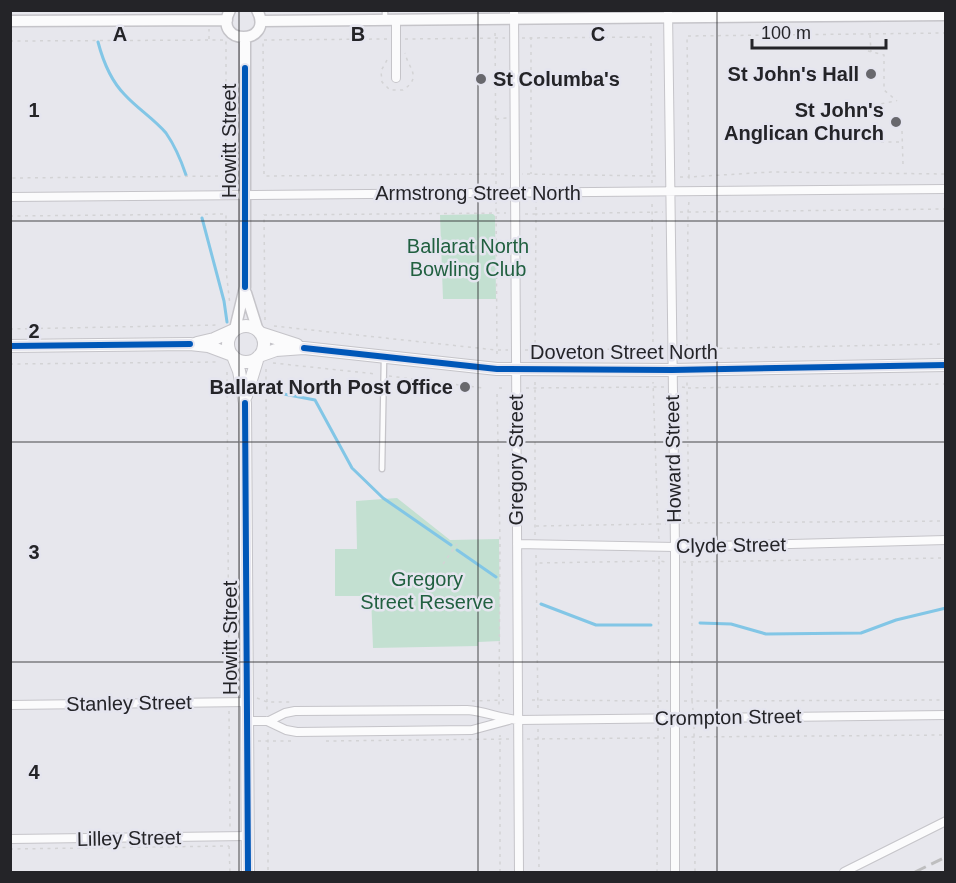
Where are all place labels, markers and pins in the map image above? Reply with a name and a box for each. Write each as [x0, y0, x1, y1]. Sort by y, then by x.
place label: St John's Hall [728, 63, 859, 85]
marker: St John's Hall [864, 67, 878, 81]
place label: St Columba's [493, 68, 620, 90]
marker: St Columba's [474, 72, 488, 86]
place label: St John's Anglican Church [724, 99, 884, 144]
marker: St John's Anglican Church [889, 115, 903, 129]
place label: Ballarat North Post Office [210, 376, 453, 398]
marker: Ballarat North Post Office [458, 380, 472, 394]

